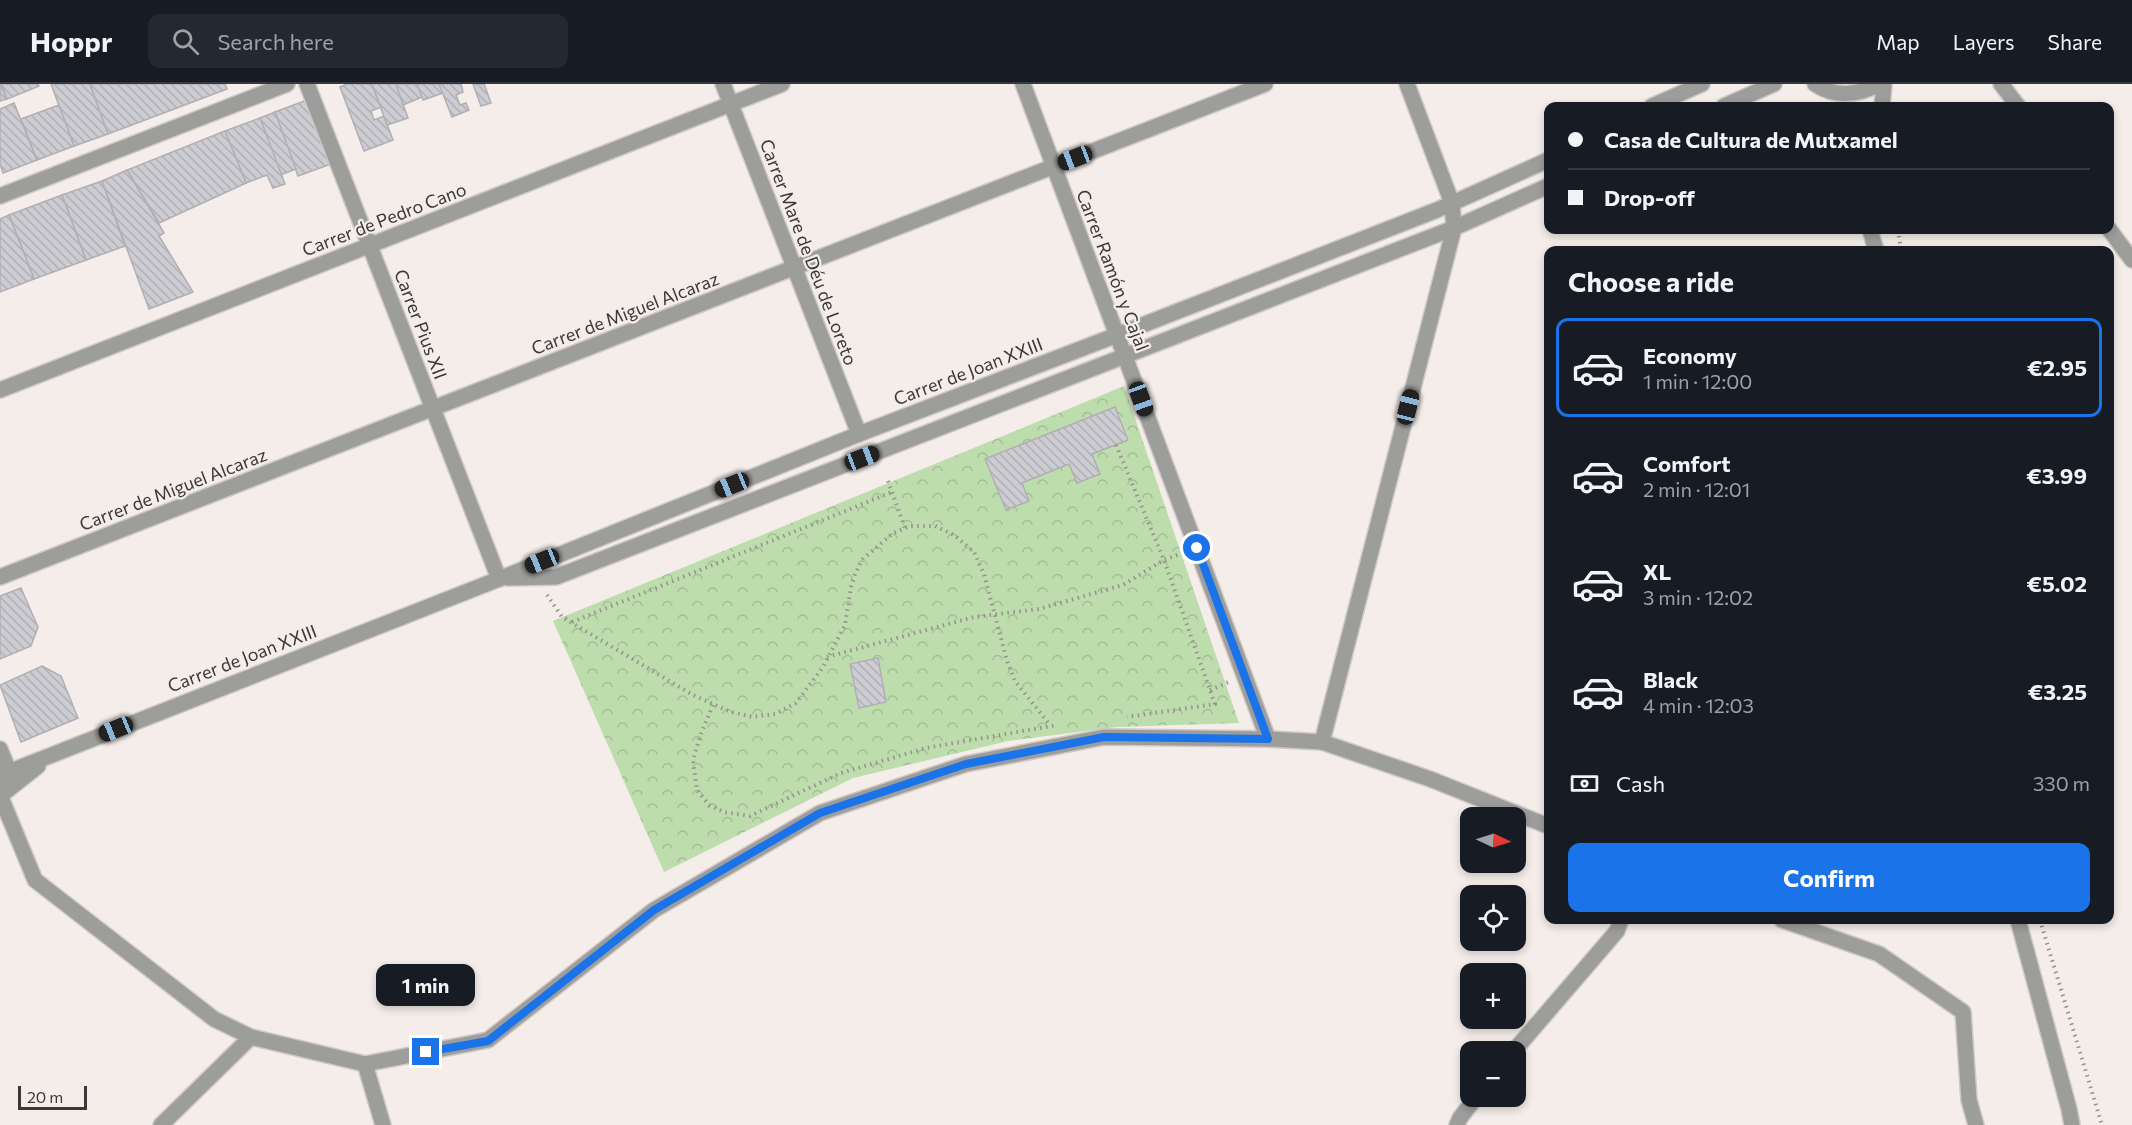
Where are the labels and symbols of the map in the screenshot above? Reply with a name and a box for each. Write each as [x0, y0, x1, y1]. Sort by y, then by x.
street label: Carrer Mare de Déu de Loreto [756, 136, 862, 368]
car [1055, 143, 1095, 173]
street label: Carrer de Pedro Cano [299, 178, 469, 260]
street label: Carrer Ramón y Cajal [1072, 186, 1154, 354]
street label: Carrer Pius XII [390, 266, 452, 382]
street label: Carrer de Miguel Alcaraz [528, 267, 722, 359]
street label: Carrer de Joan XXIII [890, 332, 1046, 410]
car [1126, 379, 1156, 419]
car [1395, 387, 1421, 427]
street label: Carrer de Miguel Alcaraz [76, 443, 270, 535]
car [842, 443, 882, 473]
car [712, 470, 752, 500]
route start [1183, 534, 1210, 561]
car [522, 546, 562, 576]
street label: Carrer de Joan XXIII [164, 619, 320, 697]
car [96, 714, 136, 744]
north arrow [1460, 807, 1526, 873]
callout: 1 min [376, 965, 476, 1007]
route end [412, 1038, 439, 1065]
scale bar [18, 1083, 87, 1110]

